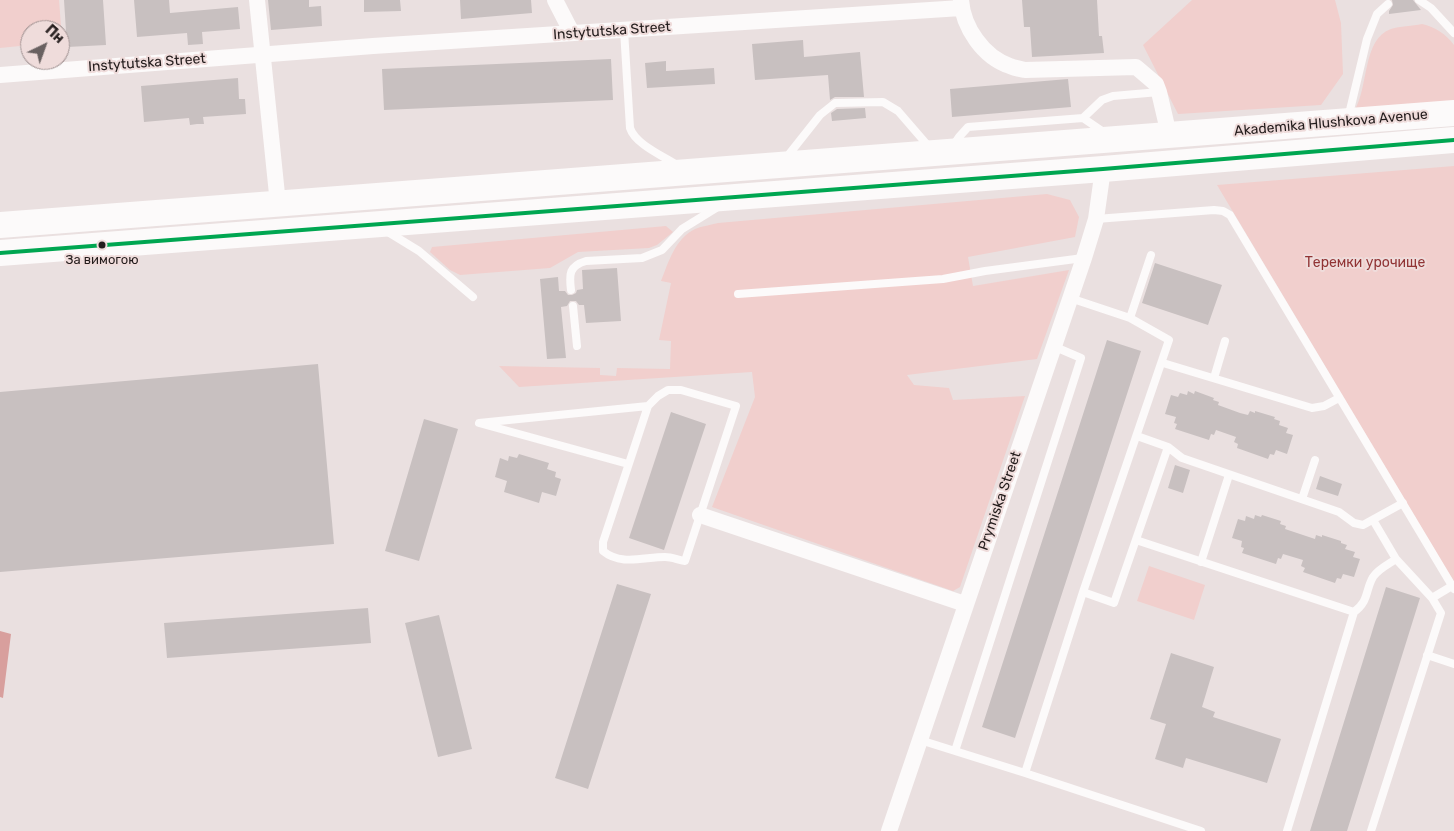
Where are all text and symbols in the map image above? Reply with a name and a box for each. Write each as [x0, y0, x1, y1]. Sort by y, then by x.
street label: Instytutska Street [553, 19, 671, 43]
north arrow [20, 20, 70, 70]
text: Пн [42, 21, 68, 47]
street label: Instytutska Street [88, 51, 206, 75]
street label: Akademika Hlushkova Avenue [1234, 106, 1428, 140]
marker: За вимогою [97, 240, 107, 250]
place label: За вимогою [65, 252, 139, 268]
park label: Теремки урочище [1305, 255, 1425, 271]
street label: Prymiska Street [975, 449, 1025, 553]

